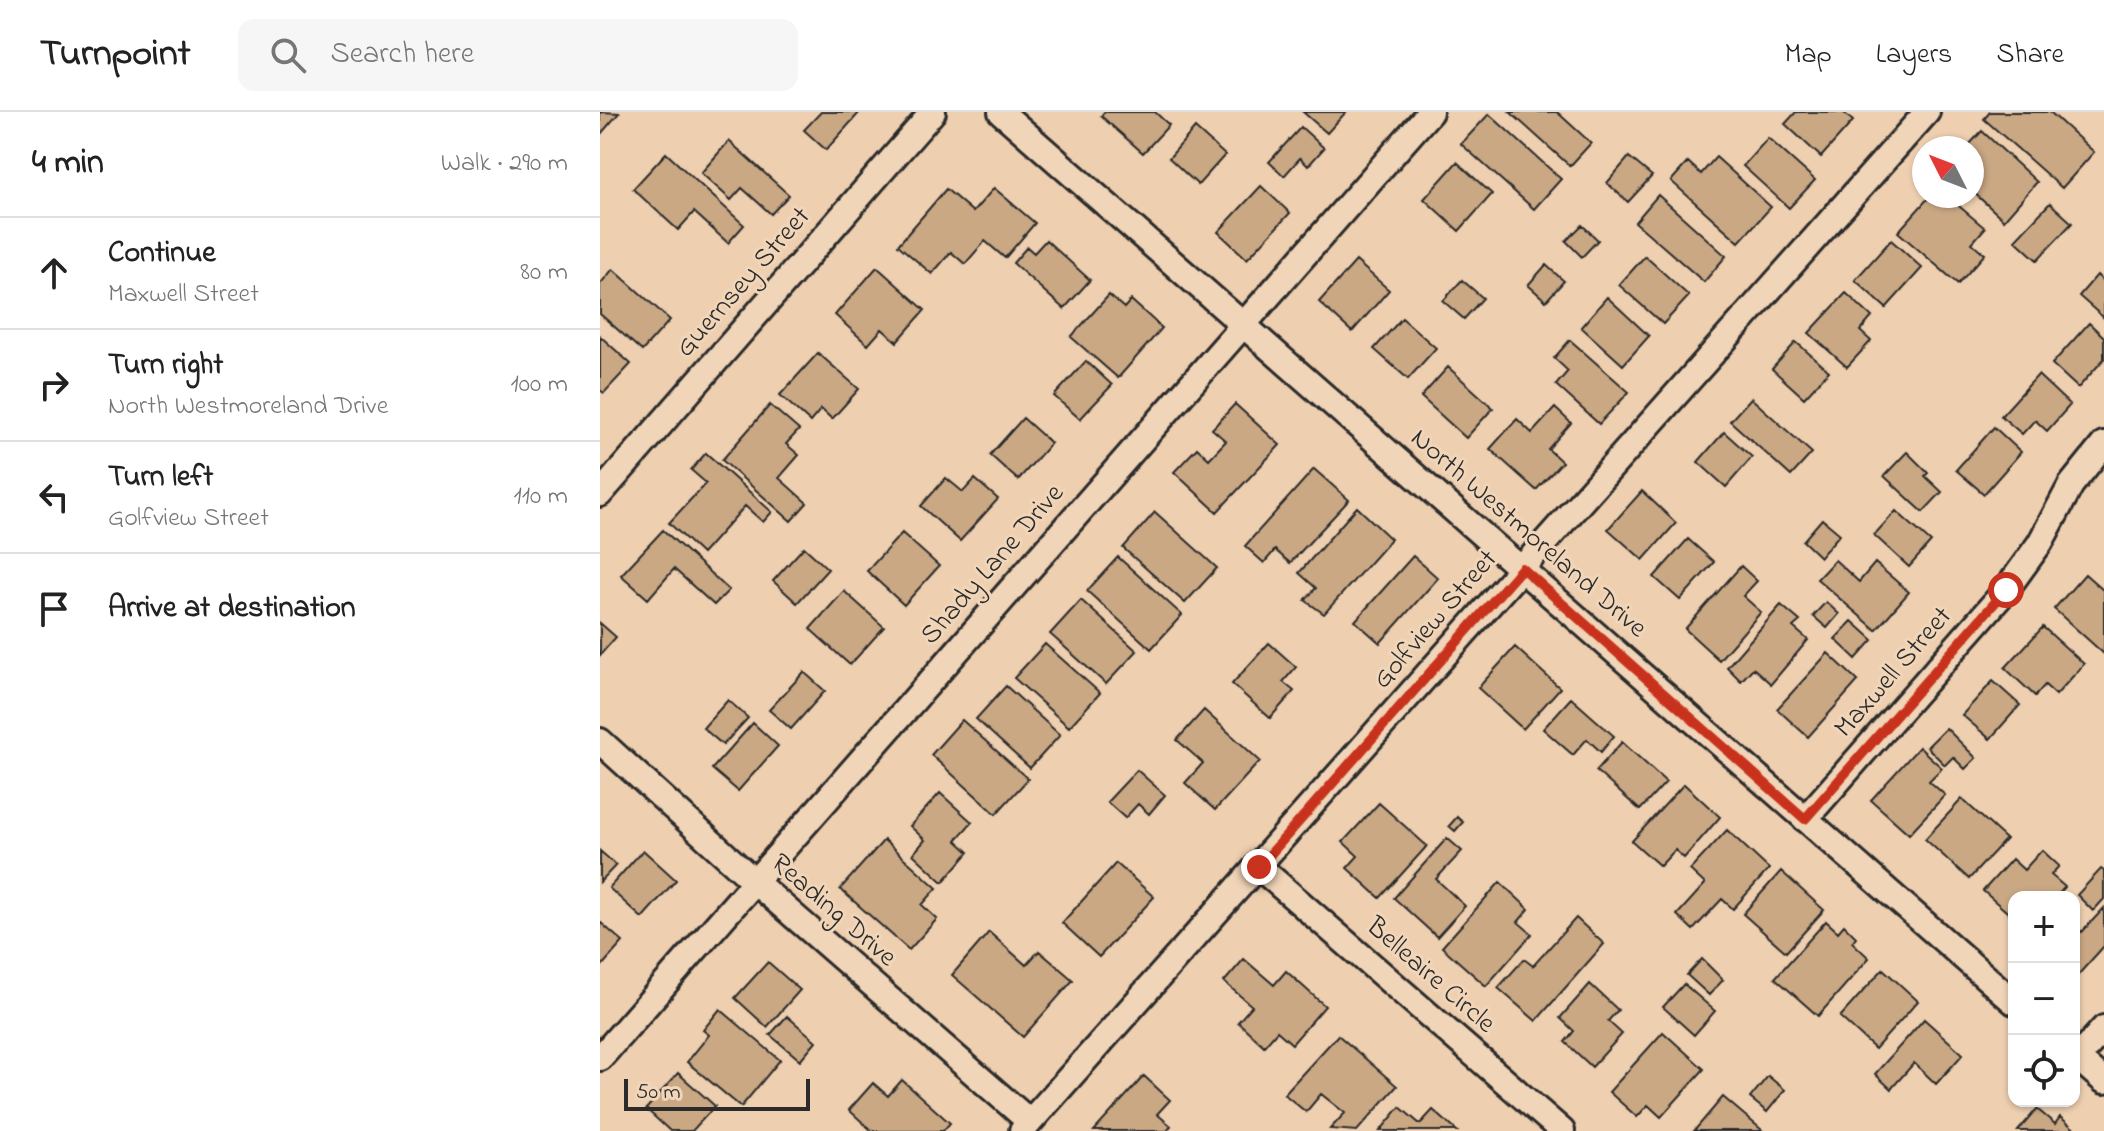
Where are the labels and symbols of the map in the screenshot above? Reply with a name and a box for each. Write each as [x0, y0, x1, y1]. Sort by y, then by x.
north arrow [1912, 136, 1984, 208]
street label: Guernsey Street [667, 198, 821, 368]
street label: North Westmoreland Drive [1401, 419, 1656, 649]
street label: Shady Lane Drive [911, 475, 1075, 655]
street label: Golfview Street [1364, 541, 1508, 699]
route start [1988, 572, 2024, 608]
street label: Maxwell Street [1825, 598, 1963, 748]
street label: Reading Drive [761, 844, 906, 978]
route end [1241, 849, 1277, 885]
street label: Belleaire Circle [1355, 907, 1504, 1044]
scale bar [624, 1075, 810, 1111]

